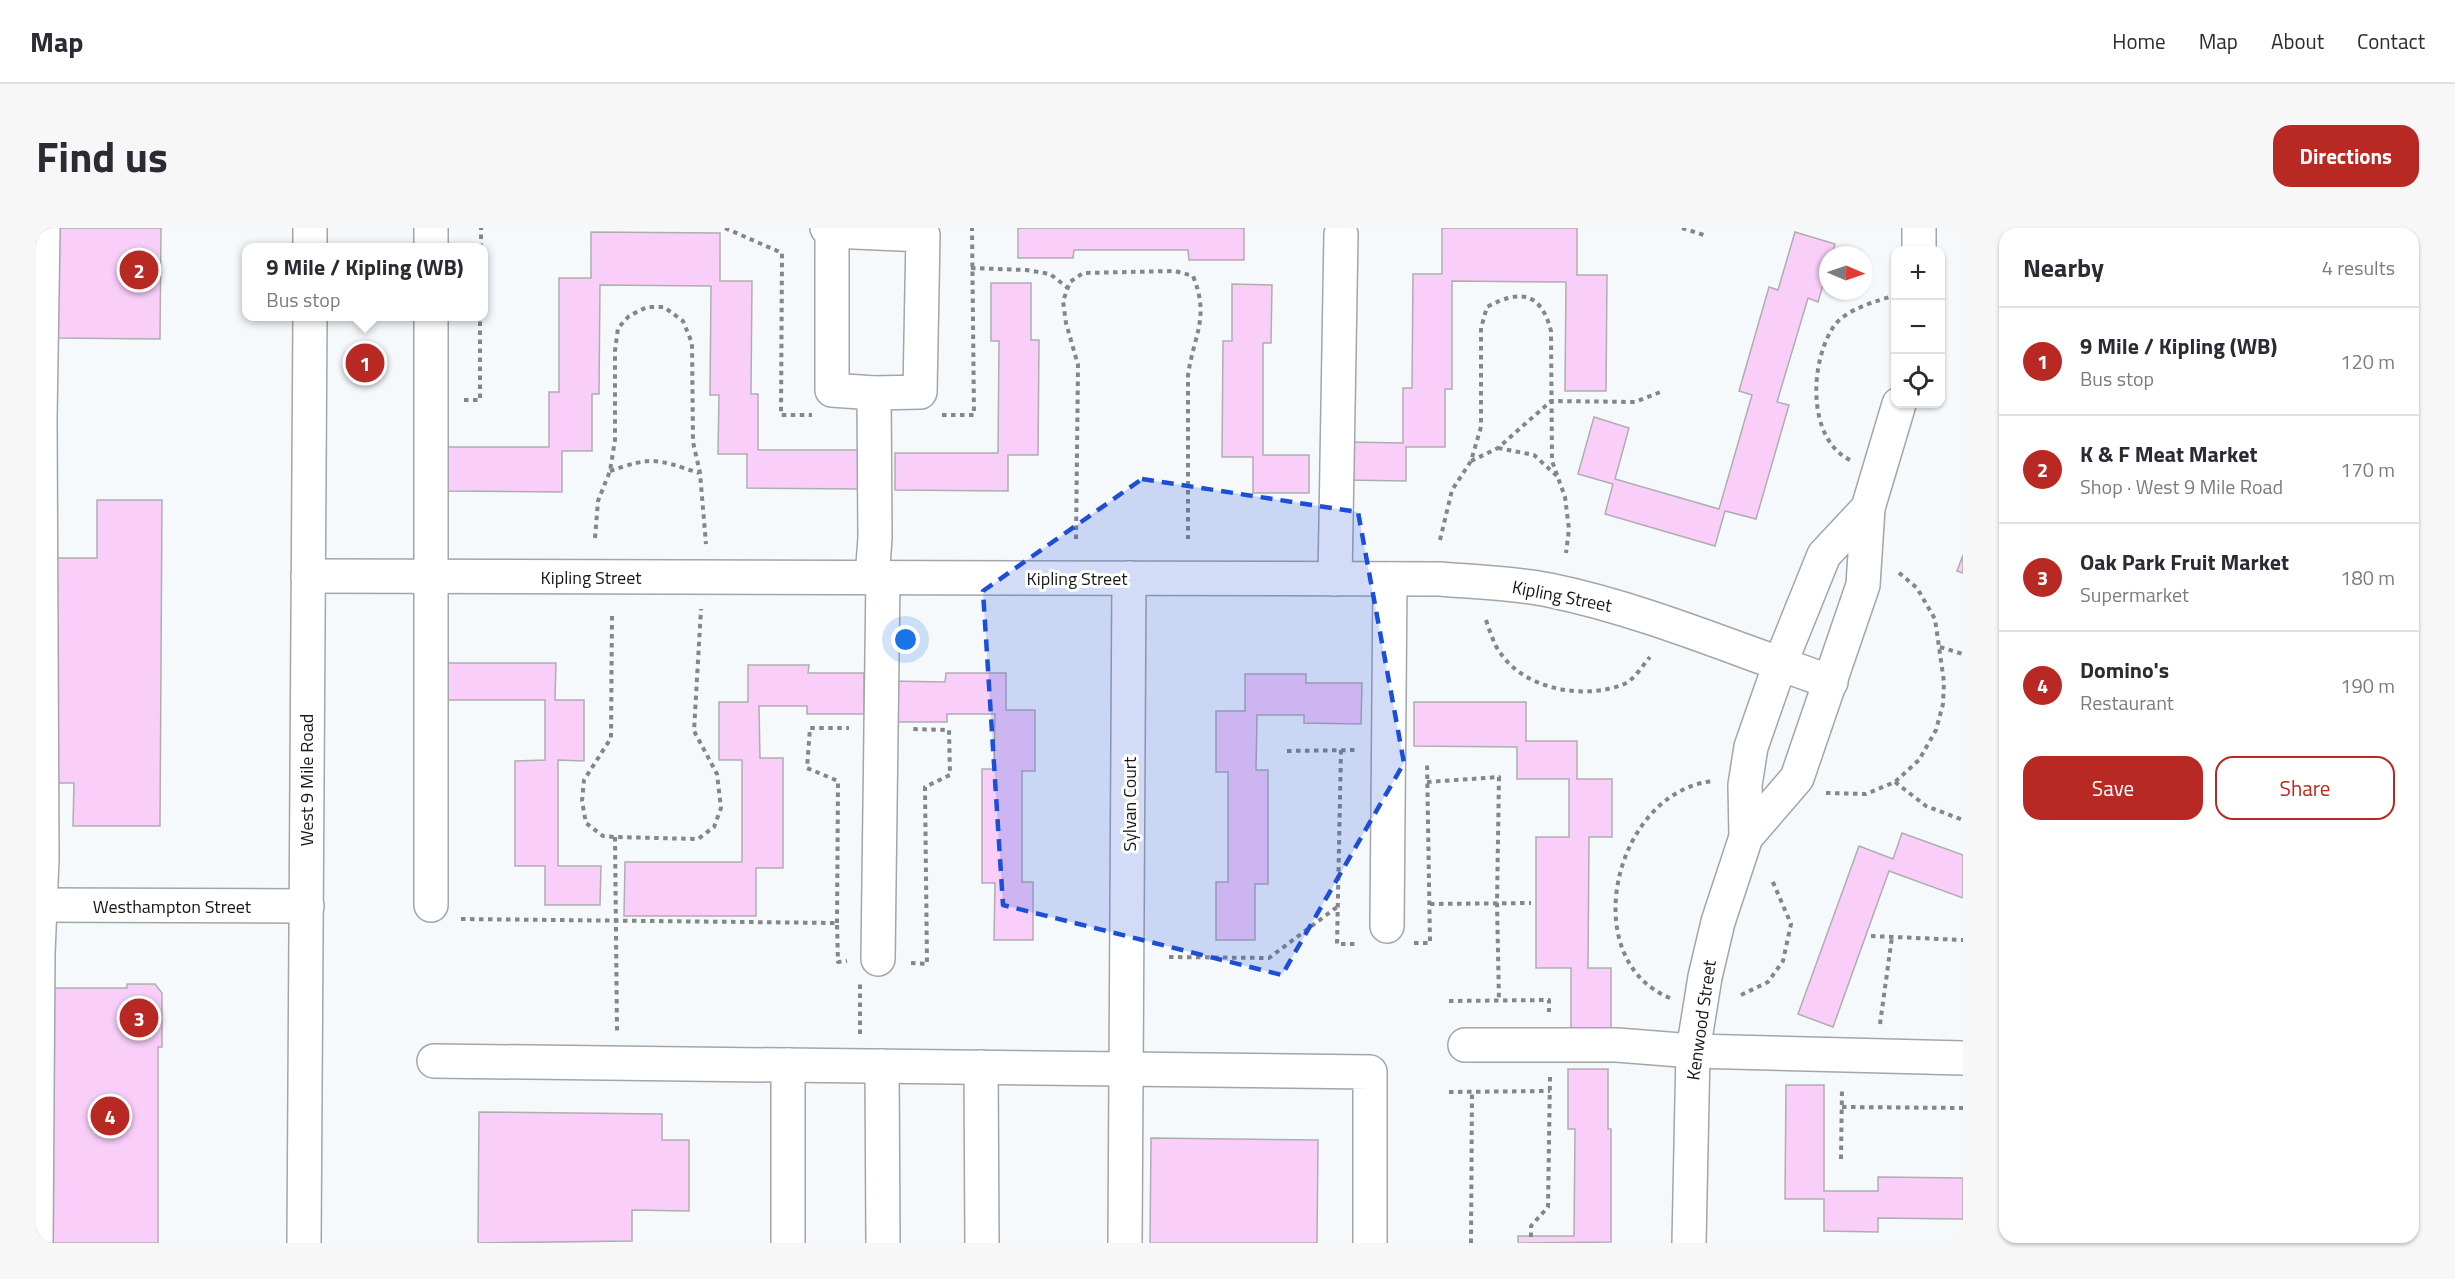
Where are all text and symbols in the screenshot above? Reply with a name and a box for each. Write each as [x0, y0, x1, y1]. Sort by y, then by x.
text: Map [30, 20, 84, 63]
text: Home [2112, 25, 2166, 57]
text: Map [2199, 25, 2238, 57]
text: About [2271, 25, 2324, 57]
text: Contact [2357, 25, 2425, 57]
text: Find us [36, 124, 168, 188]
button: Directions [2273, 125, 2419, 187]
popup [242, 243, 488, 321]
north arrow [1819, 246, 1873, 300]
map controls [1891, 246, 1945, 408]
button: + [1891, 246, 1945, 300]
pin: 2 [120, 248, 158, 292]
text: Nearby [2023, 248, 2104, 287]
text: 9 Mile / Kipling (WB) [266, 250, 464, 284]
text: 4 results [2322, 252, 2395, 283]
text: Bus stop [266, 284, 340, 315]
button: − [1891, 300, 1945, 354]
text: 9 Mile / Kipling (WB) [2080, 329, 2277, 363]
pin: 1 [346, 340, 384, 386]
text: 1 [2037, 346, 2048, 377]
text: 120 m [2340, 346, 2395, 377]
button: locate [1891, 354, 1945, 408]
text: Bus stop [2080, 363, 2154, 394]
text: K & F Meat Market [2080, 437, 2257, 471]
text: 2 [2037, 454, 2048, 485]
text: 170 m [2340, 454, 2395, 485]
text: Shop · West 9 Mile Road [2080, 471, 2283, 502]
text: Oak Park Fruit Market [2080, 545, 2289, 579]
text: 3 [2037, 562, 2048, 593]
text: 180 m [2340, 562, 2395, 593]
street label: Kipling Street [540, 564, 642, 591]
street label: Kipling Street [1026, 565, 1128, 592]
street label: Kipling Street [1510, 573, 1615, 619]
text: Supermarket [2080, 579, 2189, 610]
your location [891, 625, 920, 654]
text: Domino's [2080, 653, 2169, 687]
text: 4 [2037, 670, 2048, 701]
text: 190 m [2340, 670, 2395, 701]
text: Restaurant [2080, 687, 2174, 718]
street label: West 9 Mile Road [293, 714, 320, 846]
street label: Sylvan Court [1116, 756, 1143, 851]
button: Save [2023, 756, 2203, 820]
button: Share [2215, 756, 2395, 820]
street label: Westhampton Street [93, 893, 252, 920]
street label: Kenwood Street [1679, 957, 1723, 1082]
pin: 3 [120, 996, 158, 1040]
pin: 4 [90, 1094, 130, 1138]

